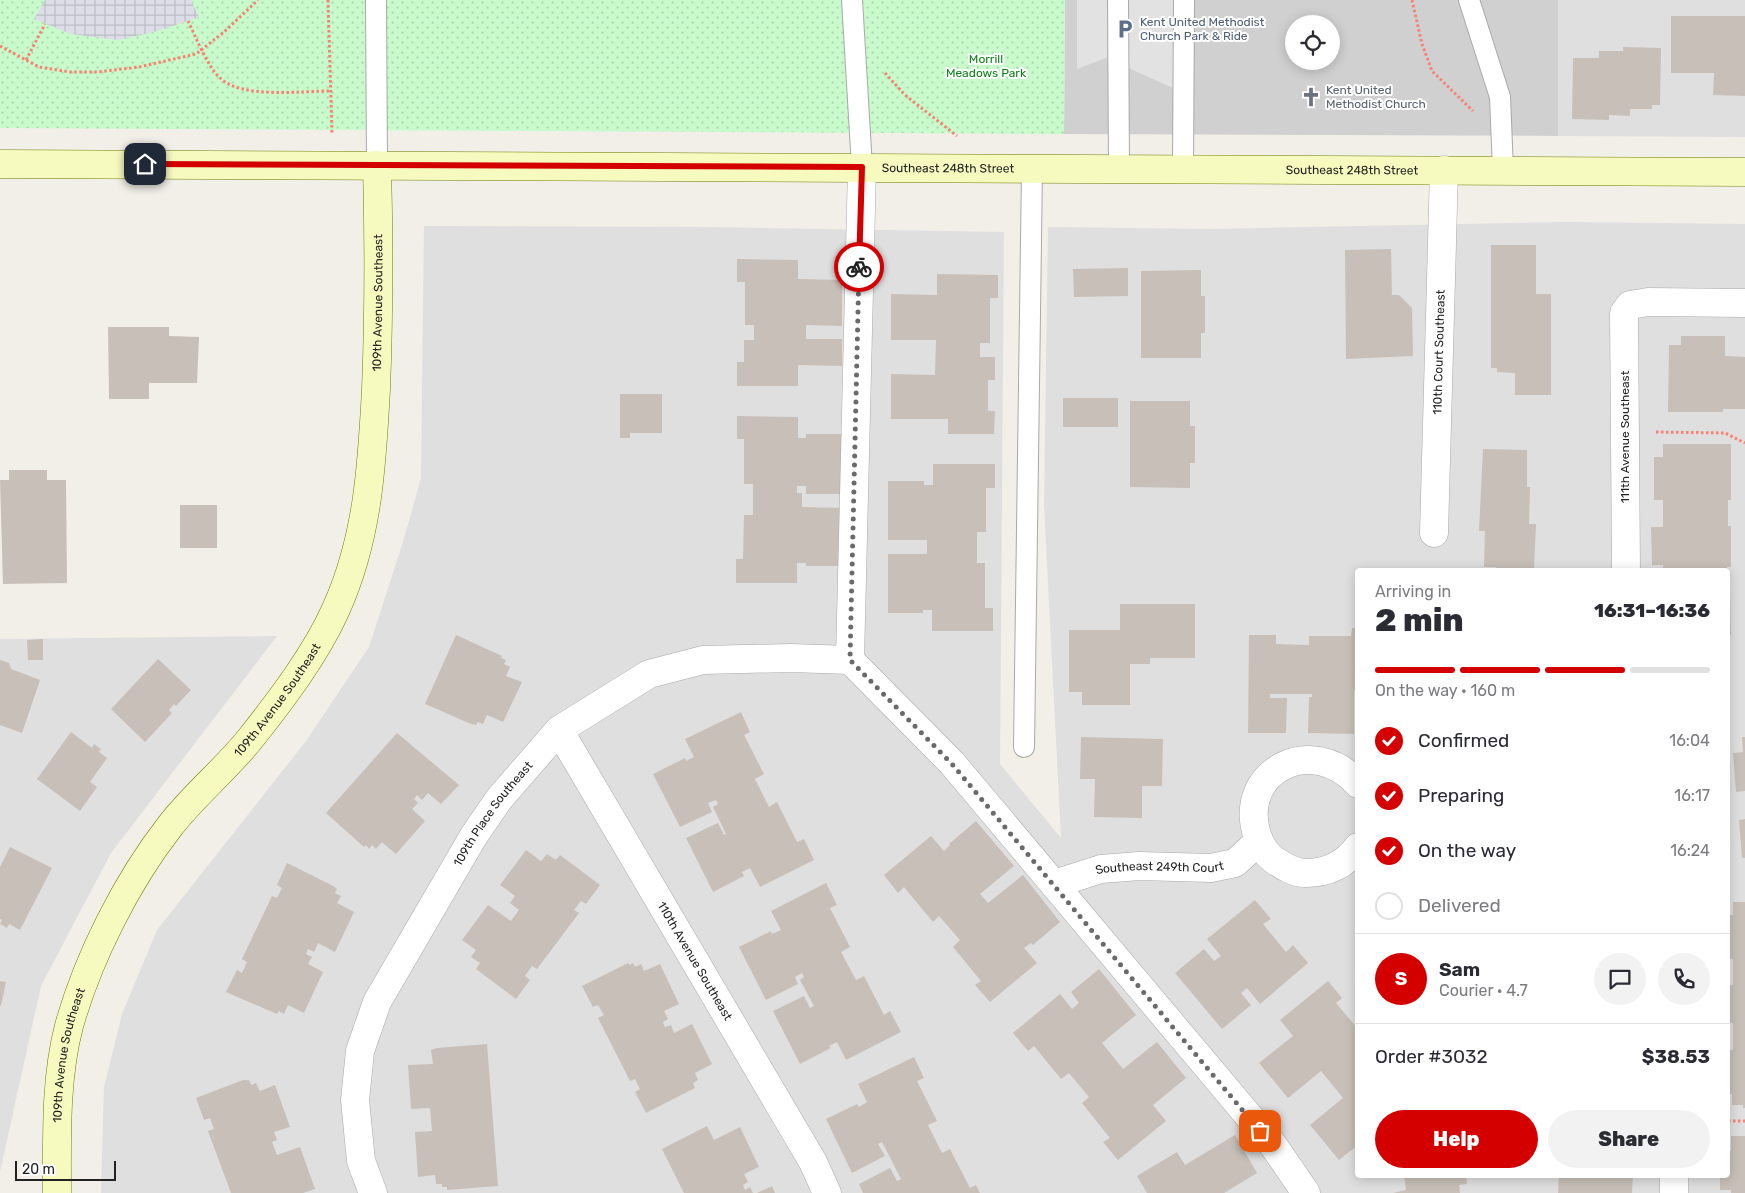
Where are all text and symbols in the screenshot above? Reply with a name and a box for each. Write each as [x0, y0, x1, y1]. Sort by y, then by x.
place label: Kent United Methodist Church Park & Ride [1140, 15, 1265, 43]
map controls [1285, 15, 1340, 70]
button: locate [1285, 15, 1340, 70]
parking icon: Kent United Methodist Church Park & Ride [1114, 18, 1136, 40]
park label: Morrill Meadows Park [946, 52, 1027, 80]
place label: Kent United Methodist Church [1326, 83, 1426, 111]
church icon: Kent United Methodist Church [1300, 86, 1322, 108]
pin [124, 143, 166, 185]
icon: home [131, 150, 159, 178]
street label: Southeast 248th Street [882, 161, 1015, 176]
street label: Southeast 248th Street [1286, 163, 1419, 178]
street label: 109th Avenue Southeast [370, 234, 385, 372]
courier [834, 242, 884, 292]
icon: bike [845, 253, 873, 281]
street label: 110th Court Southeast [1430, 289, 1448, 415]
street label: 111th Avenue Southeast [1618, 370, 1632, 503]
text: Arriving in [1375, 582, 1451, 601]
text: 16:31–16:36 [1594, 599, 1710, 622]
text: 2 min [1375, 601, 1464, 639]
street label: 109th Avenue Southeast [231, 641, 324, 760]
text: On the way · 160 m [1375, 681, 1515, 700]
icon: check [1375, 727, 1403, 755]
text: Confirmed [1418, 729, 1509, 752]
text: 16:04 [1669, 731, 1710, 750]
street label: 109th Place Southeast [451, 758, 536, 869]
icon: check [1375, 782, 1403, 810]
text: Preparing [1418, 784, 1504, 807]
text: 16:17 [1674, 786, 1710, 805]
icon: check [1375, 837, 1403, 865]
text: On the way [1418, 839, 1516, 862]
text: 16:24 [1670, 841, 1710, 860]
street label: Southeast 249th Court [1094, 858, 1225, 877]
text: Delivered [1418, 894, 1501, 917]
street label: 110th Avenue Southeast [654, 899, 735, 1023]
button: chat [1594, 953, 1646, 1005]
button: phone [1658, 953, 1710, 1005]
text: Sam [1439, 958, 1480, 981]
text: S [1395, 967, 1407, 990]
text: Courier · 4.7 [1439, 981, 1528, 1000]
street label: 109th Avenue Southeast [50, 986, 88, 1123]
text: Order #3032 [1375, 1045, 1488, 1068]
text: $38.53 [1642, 1045, 1710, 1068]
pin [1239, 1110, 1281, 1152]
button: Help [1375, 1110, 1538, 1168]
button: Share [1548, 1110, 1710, 1168]
icon: bag [1246, 1117, 1274, 1145]
scale bar [15, 1158, 116, 1181]
text: 20 m [22, 1161, 55, 1178]

